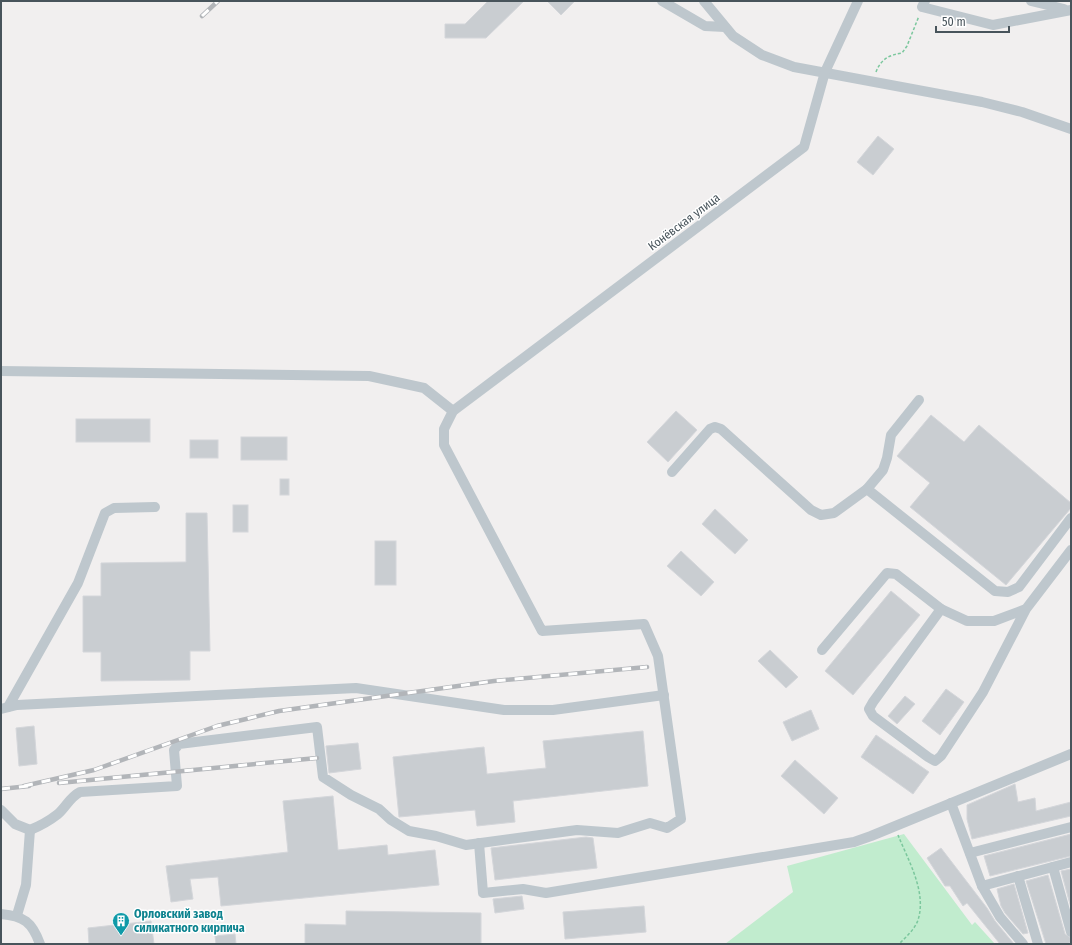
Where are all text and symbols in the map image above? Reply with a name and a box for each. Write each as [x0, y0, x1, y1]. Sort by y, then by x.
scale bar [936, 8, 1009, 34]
text: 50 m [942, 15, 966, 29]
street label: Конёвская улица [645, 190, 723, 254]
place label: Орловский завод силикатного кирпича [134, 907, 245, 935]
building icon: Орловский завод силикатного кирпича [111, 911, 131, 936]

